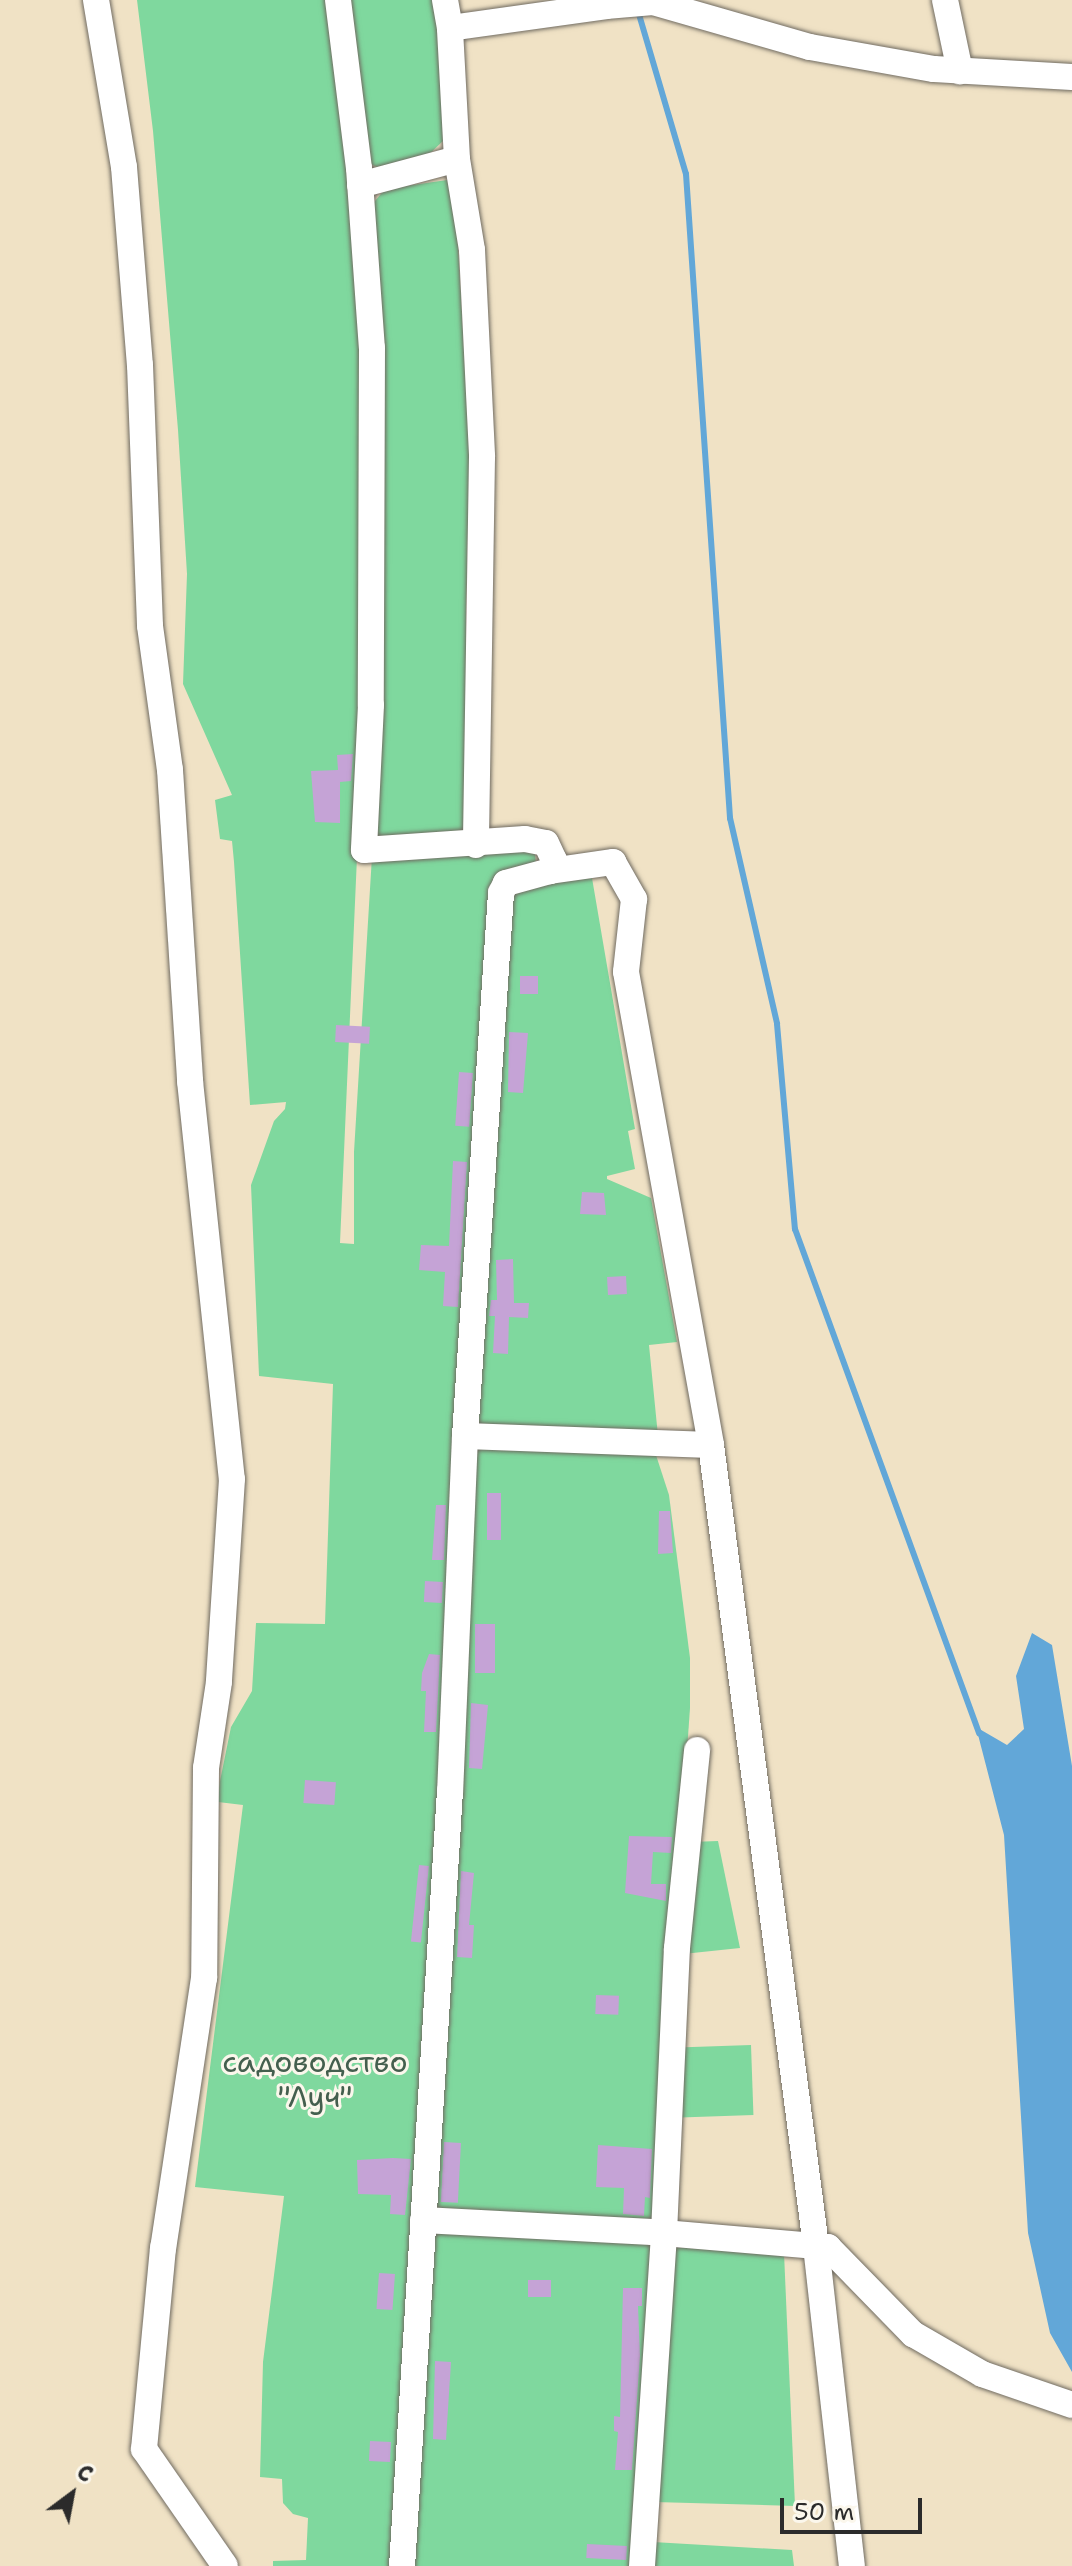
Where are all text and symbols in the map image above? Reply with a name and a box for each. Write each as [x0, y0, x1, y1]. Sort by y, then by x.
park label: садоводство "Луч" [222, 2044, 408, 2114]
north arrow [32, 2454, 112, 2534]
text: С [72, 2457, 98, 2489]
scale bar [784, 2482, 926, 2532]
text: 50 m [794, 2496, 854, 2528]

